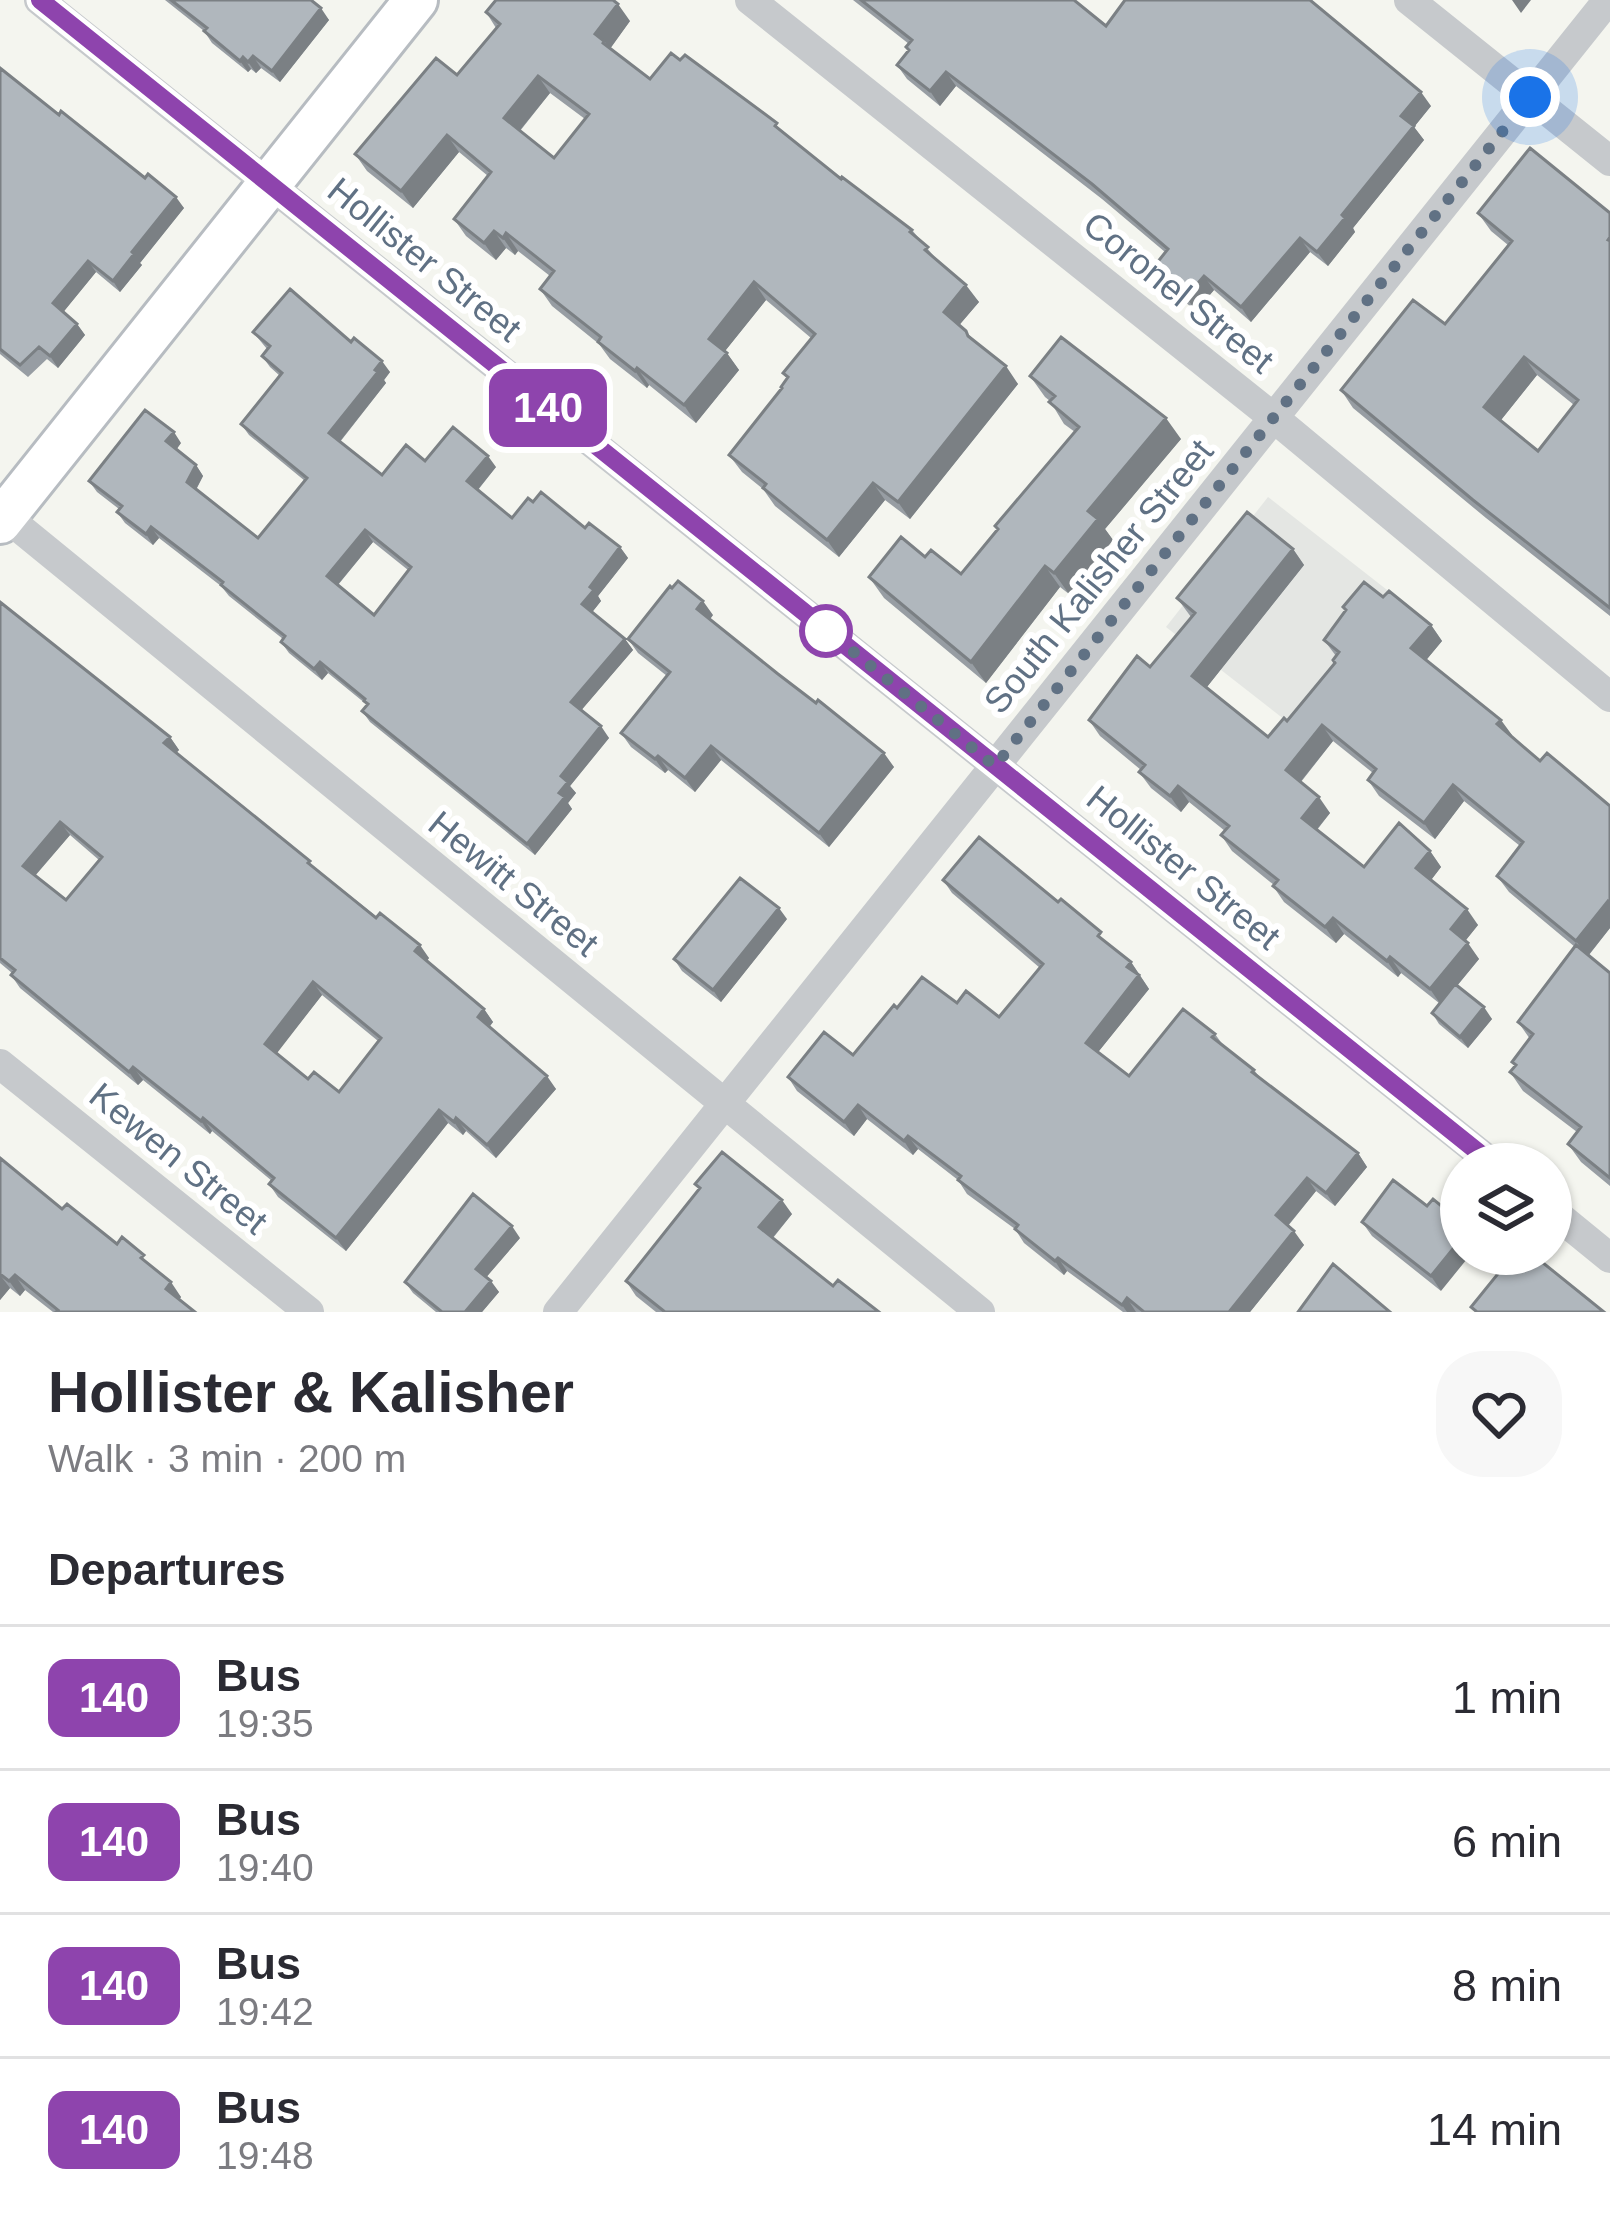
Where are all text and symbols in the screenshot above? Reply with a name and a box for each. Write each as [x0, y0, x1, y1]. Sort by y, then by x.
your location [1500, 67, 1560, 127]
street label: Hollister Street [320, 169, 529, 350]
street label: Coronel Street [1076, 203, 1282, 381]
line badge: 140 [479, 369, 617, 447]
text: 140 [513, 384, 583, 431]
street label: South Kalisher Street [975, 431, 1221, 721]
unlabelled marker [801, 606, 851, 656]
street label: Hollister Street [1079, 777, 1288, 958]
street label: Hewitt Street [421, 803, 607, 964]
street label: Kewen Street [82, 1074, 276, 1242]
map controls [1440, 1143, 1572, 1275]
button: layers [1440, 1143, 1572, 1275]
button: heart [1436, 1351, 1562, 1477]
text: Hollister & Kalisher [48, 1360, 574, 1424]
text: Walk · 3 min · 200 m [48, 1437, 406, 1480]
text: Departures [48, 1544, 286, 1595]
text: Bus [216, 1650, 301, 1701]
text: 1 min [1452, 1672, 1562, 1723]
text: 140 [79, 1674, 149, 1721]
text: 19:35 [216, 1702, 314, 1745]
text: Bus [216, 1794, 301, 1845]
text: 6 min [1452, 1816, 1562, 1867]
text: 140 [79, 1818, 149, 1865]
text: 19:40 [216, 1846, 314, 1889]
text: Bus [216, 1938, 301, 1989]
text: 8 min [1452, 1960, 1562, 2011]
text: 140 [79, 1962, 149, 2009]
text: 19:42 [216, 1990, 314, 2033]
text: Bus [216, 2082, 301, 2133]
text: 14 min [1427, 2104, 1562, 2155]
text: 140 [79, 2106, 149, 2153]
text: 19:48 [216, 2134, 314, 2177]

